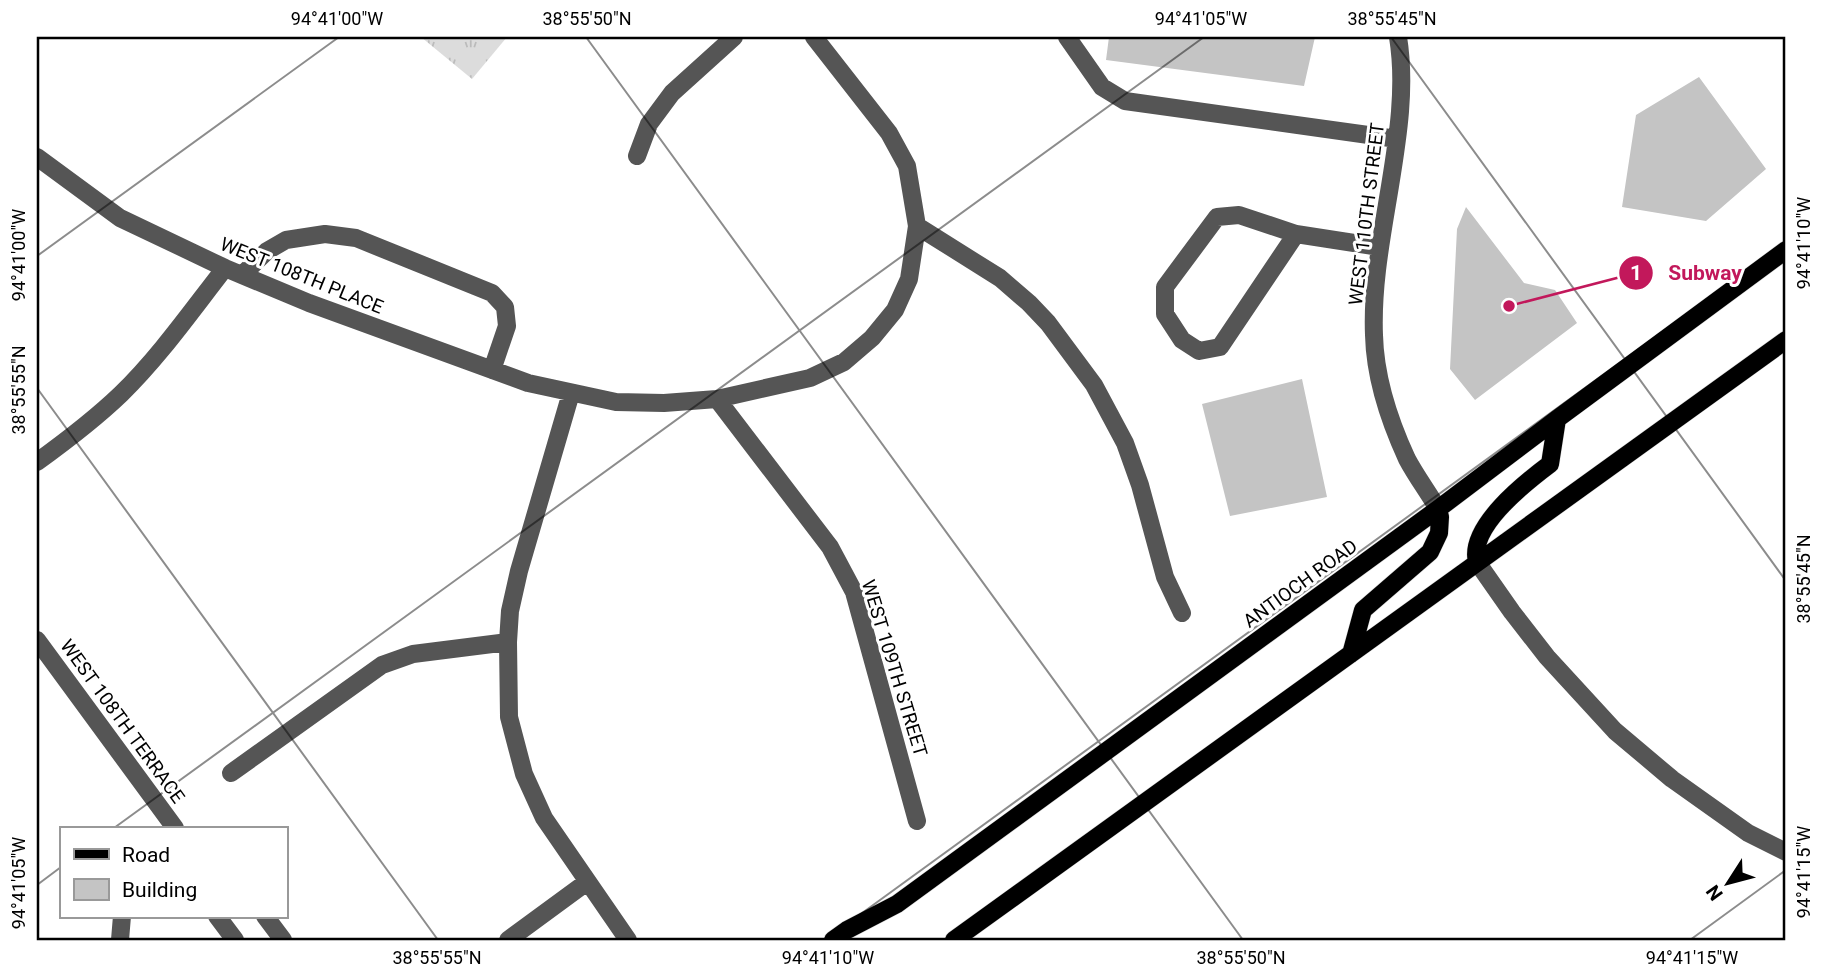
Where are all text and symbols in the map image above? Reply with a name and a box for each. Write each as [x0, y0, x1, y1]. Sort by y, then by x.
text: 94°41'00"W [291, 8, 383, 29]
text: 38°55'50"N [542, 8, 632, 29]
text: 94°41'05"W [1155, 8, 1247, 29]
text: 38°55'45"N [1347, 8, 1437, 29]
street label: WEST 110TH STREET [1344, 121, 1389, 307]
text: 94°41'10"W [1793, 197, 1814, 289]
text: 94°41'00"W [8, 209, 29, 301]
street label: WEST 108TH PLACE [217, 232, 387, 319]
callout: Subway [1619, 252, 1755, 294]
text: 1 [1630, 261, 1642, 285]
text: Subway [1668, 261, 1742, 285]
text: 38°55'55"N [8, 345, 29, 435]
street label: ANTIOCH ROAD [1239, 534, 1362, 632]
text: 38°55'45"N [1793, 534, 1814, 624]
street label: WEST 109TH STREET [857, 577, 932, 759]
street label: WEST 108TH TERRACE [55, 635, 190, 808]
text: 94°41'15"W [1793, 826, 1814, 918]
legend [60, 827, 287, 918]
text: 94°41'05"W [8, 837, 29, 929]
text: Road [122, 843, 170, 867]
north arrow [1694, 848, 1764, 918]
text: Building [122, 878, 197, 902]
text: N [1701, 881, 1728, 905]
text: 38°55'55"N [392, 947, 482, 968]
text: 94°41'10"W [782, 947, 874, 968]
text: 38°55'50"N [1196, 947, 1286, 968]
text: 94°41'15"W [1646, 947, 1738, 968]

